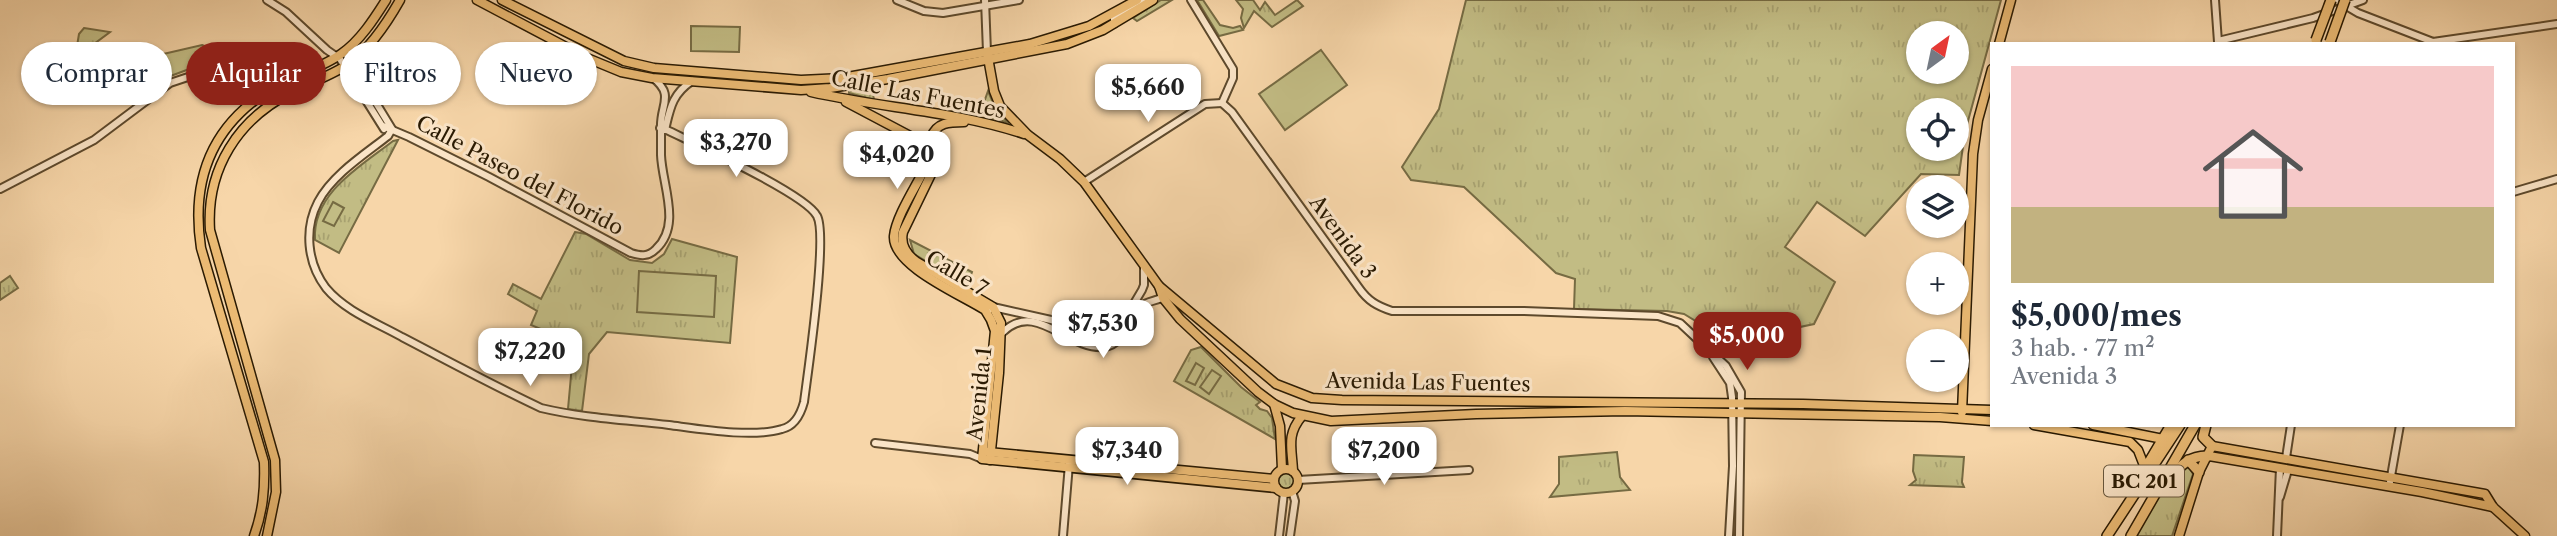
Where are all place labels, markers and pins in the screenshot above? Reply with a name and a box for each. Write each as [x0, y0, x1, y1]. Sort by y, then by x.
pin: $5,660 [1091, 64, 1205, 124]
pin: $3,270 [679, 120, 793, 179]
pin: $4,020 [840, 132, 954, 191]
pin: $7,530 [1046, 300, 1160, 360]
pin: $5,000 [1690, 312, 1804, 372]
pin: $7,220 [473, 328, 587, 388]
pin: $7,340 [1070, 428, 1184, 487]
pin: $7,200 [1327, 428, 1441, 487]

